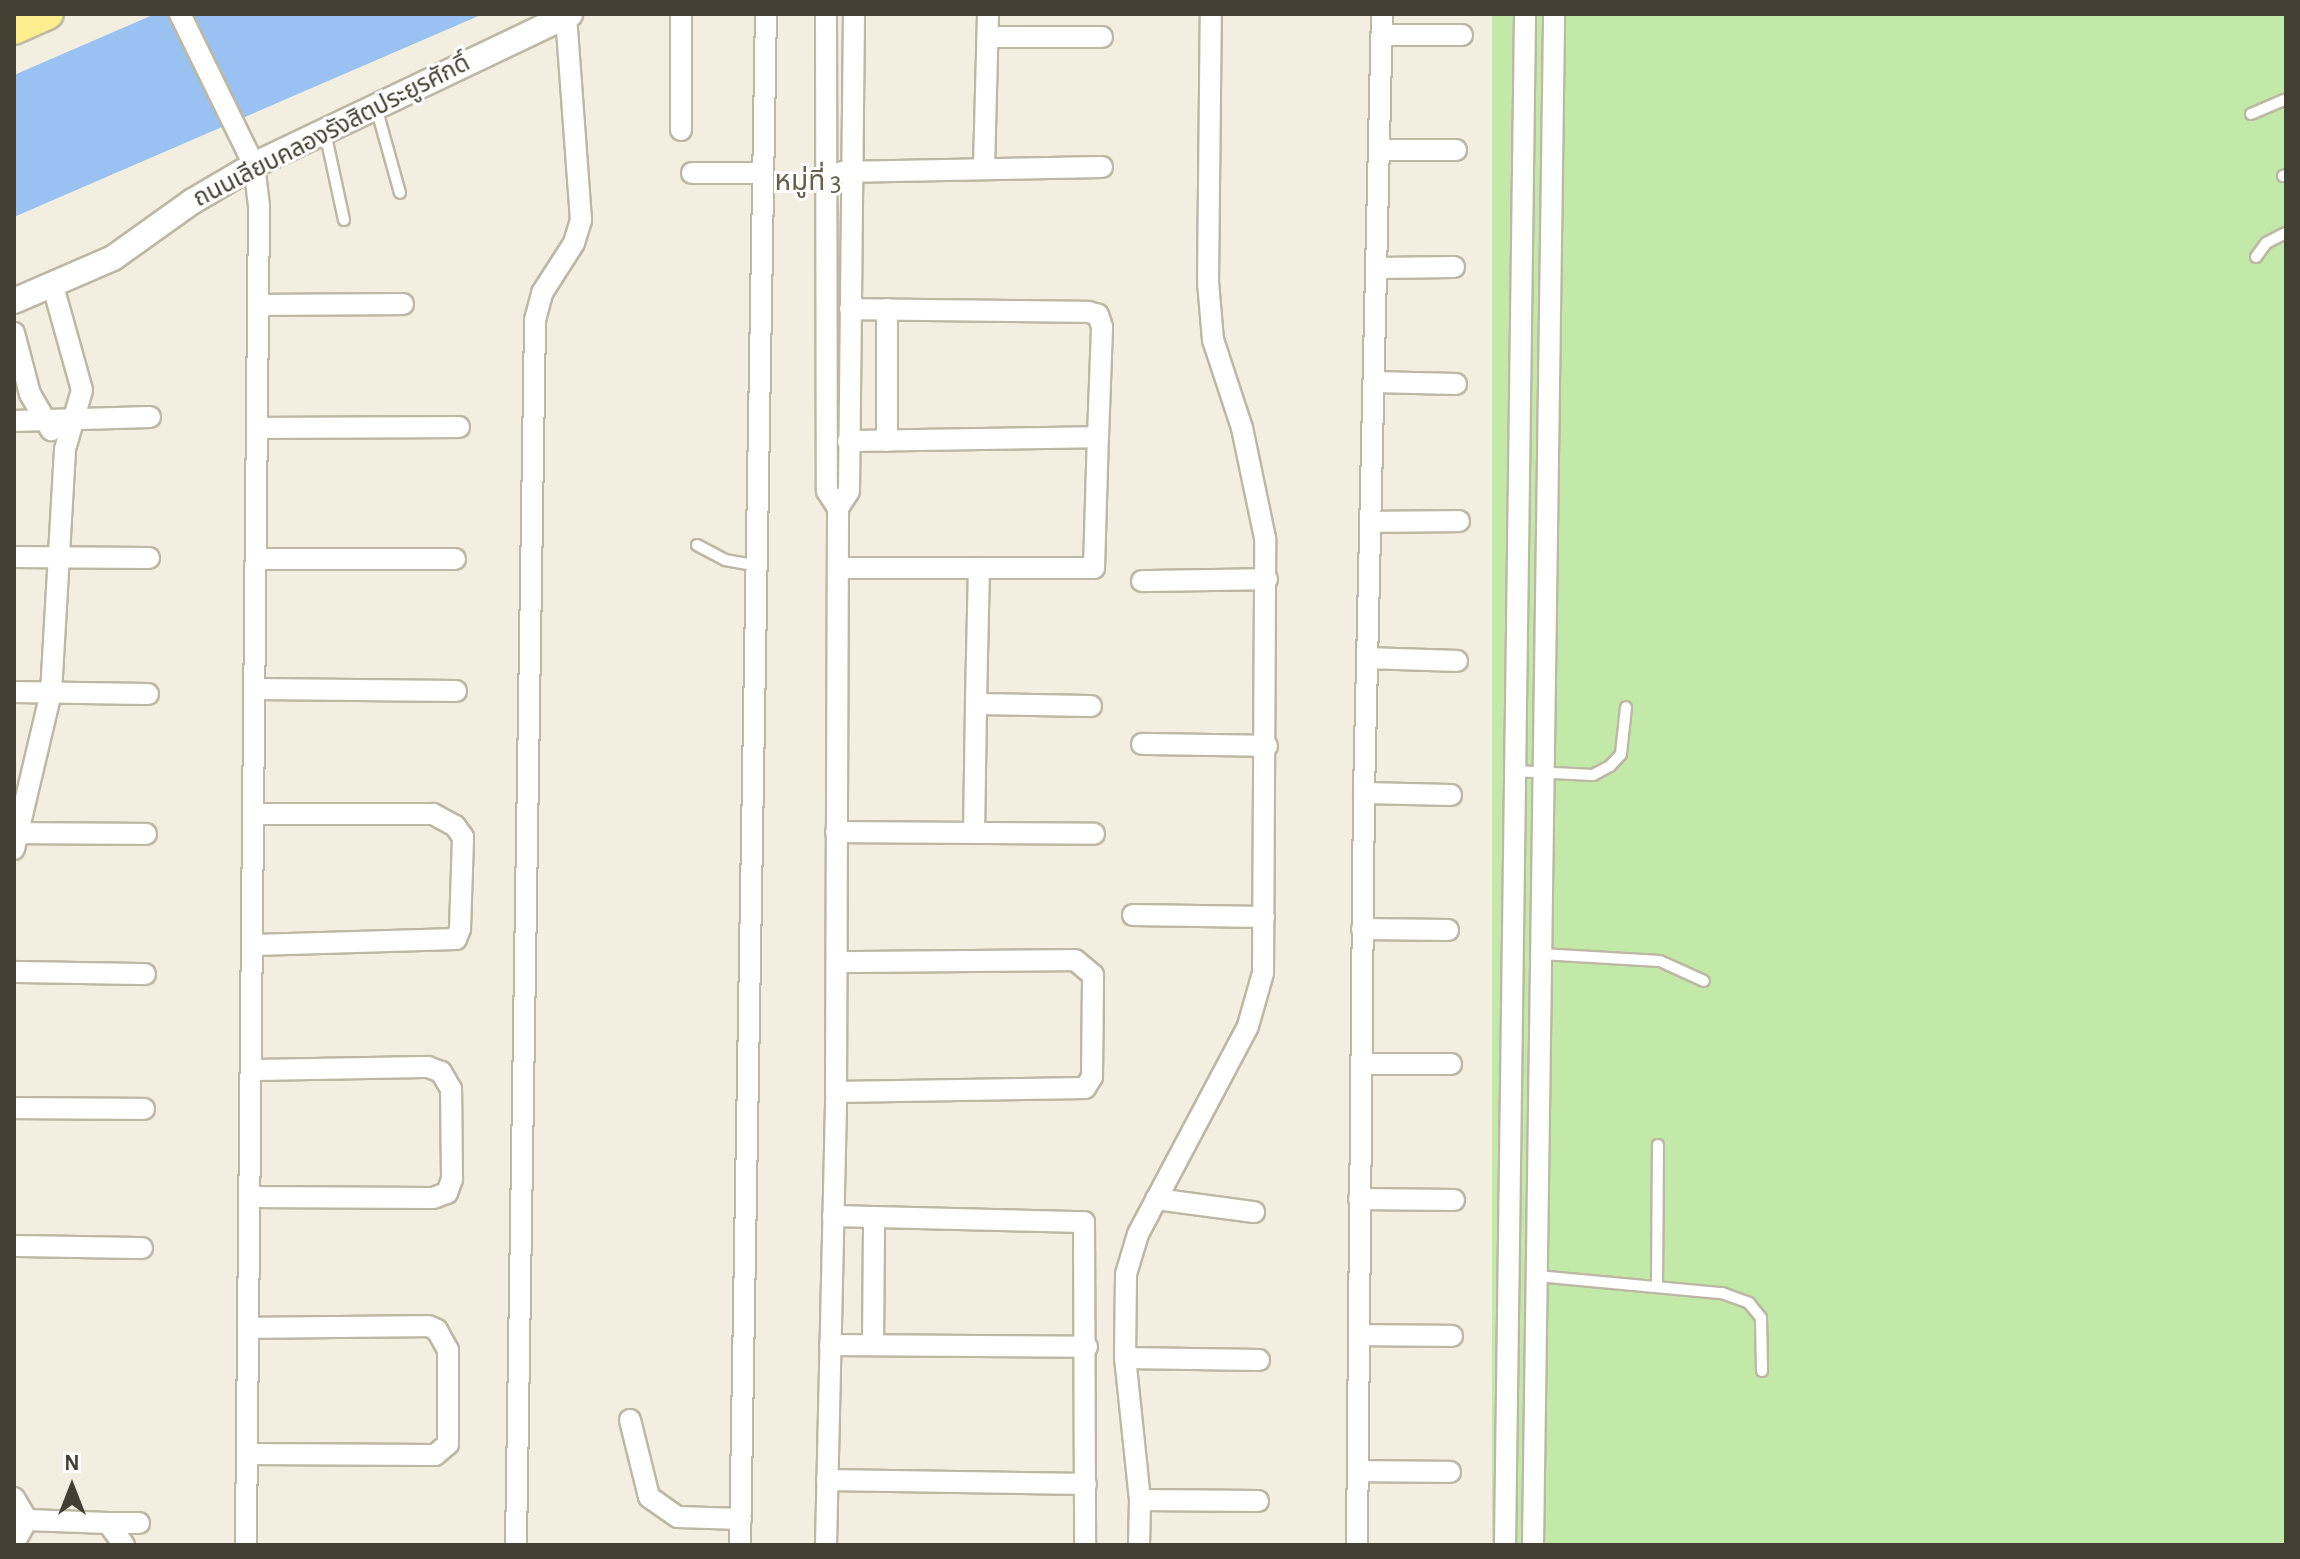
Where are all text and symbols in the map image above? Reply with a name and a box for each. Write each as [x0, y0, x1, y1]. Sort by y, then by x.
street label: ถนนเลียบคลองรังสิตประยูรศักดิ์ [189, 50, 475, 214]
district label: หมู่ที่ 3 [775, 165, 841, 199]
north arrow [32, 1447, 112, 1527]
text: N [64, 1452, 80, 1474]

